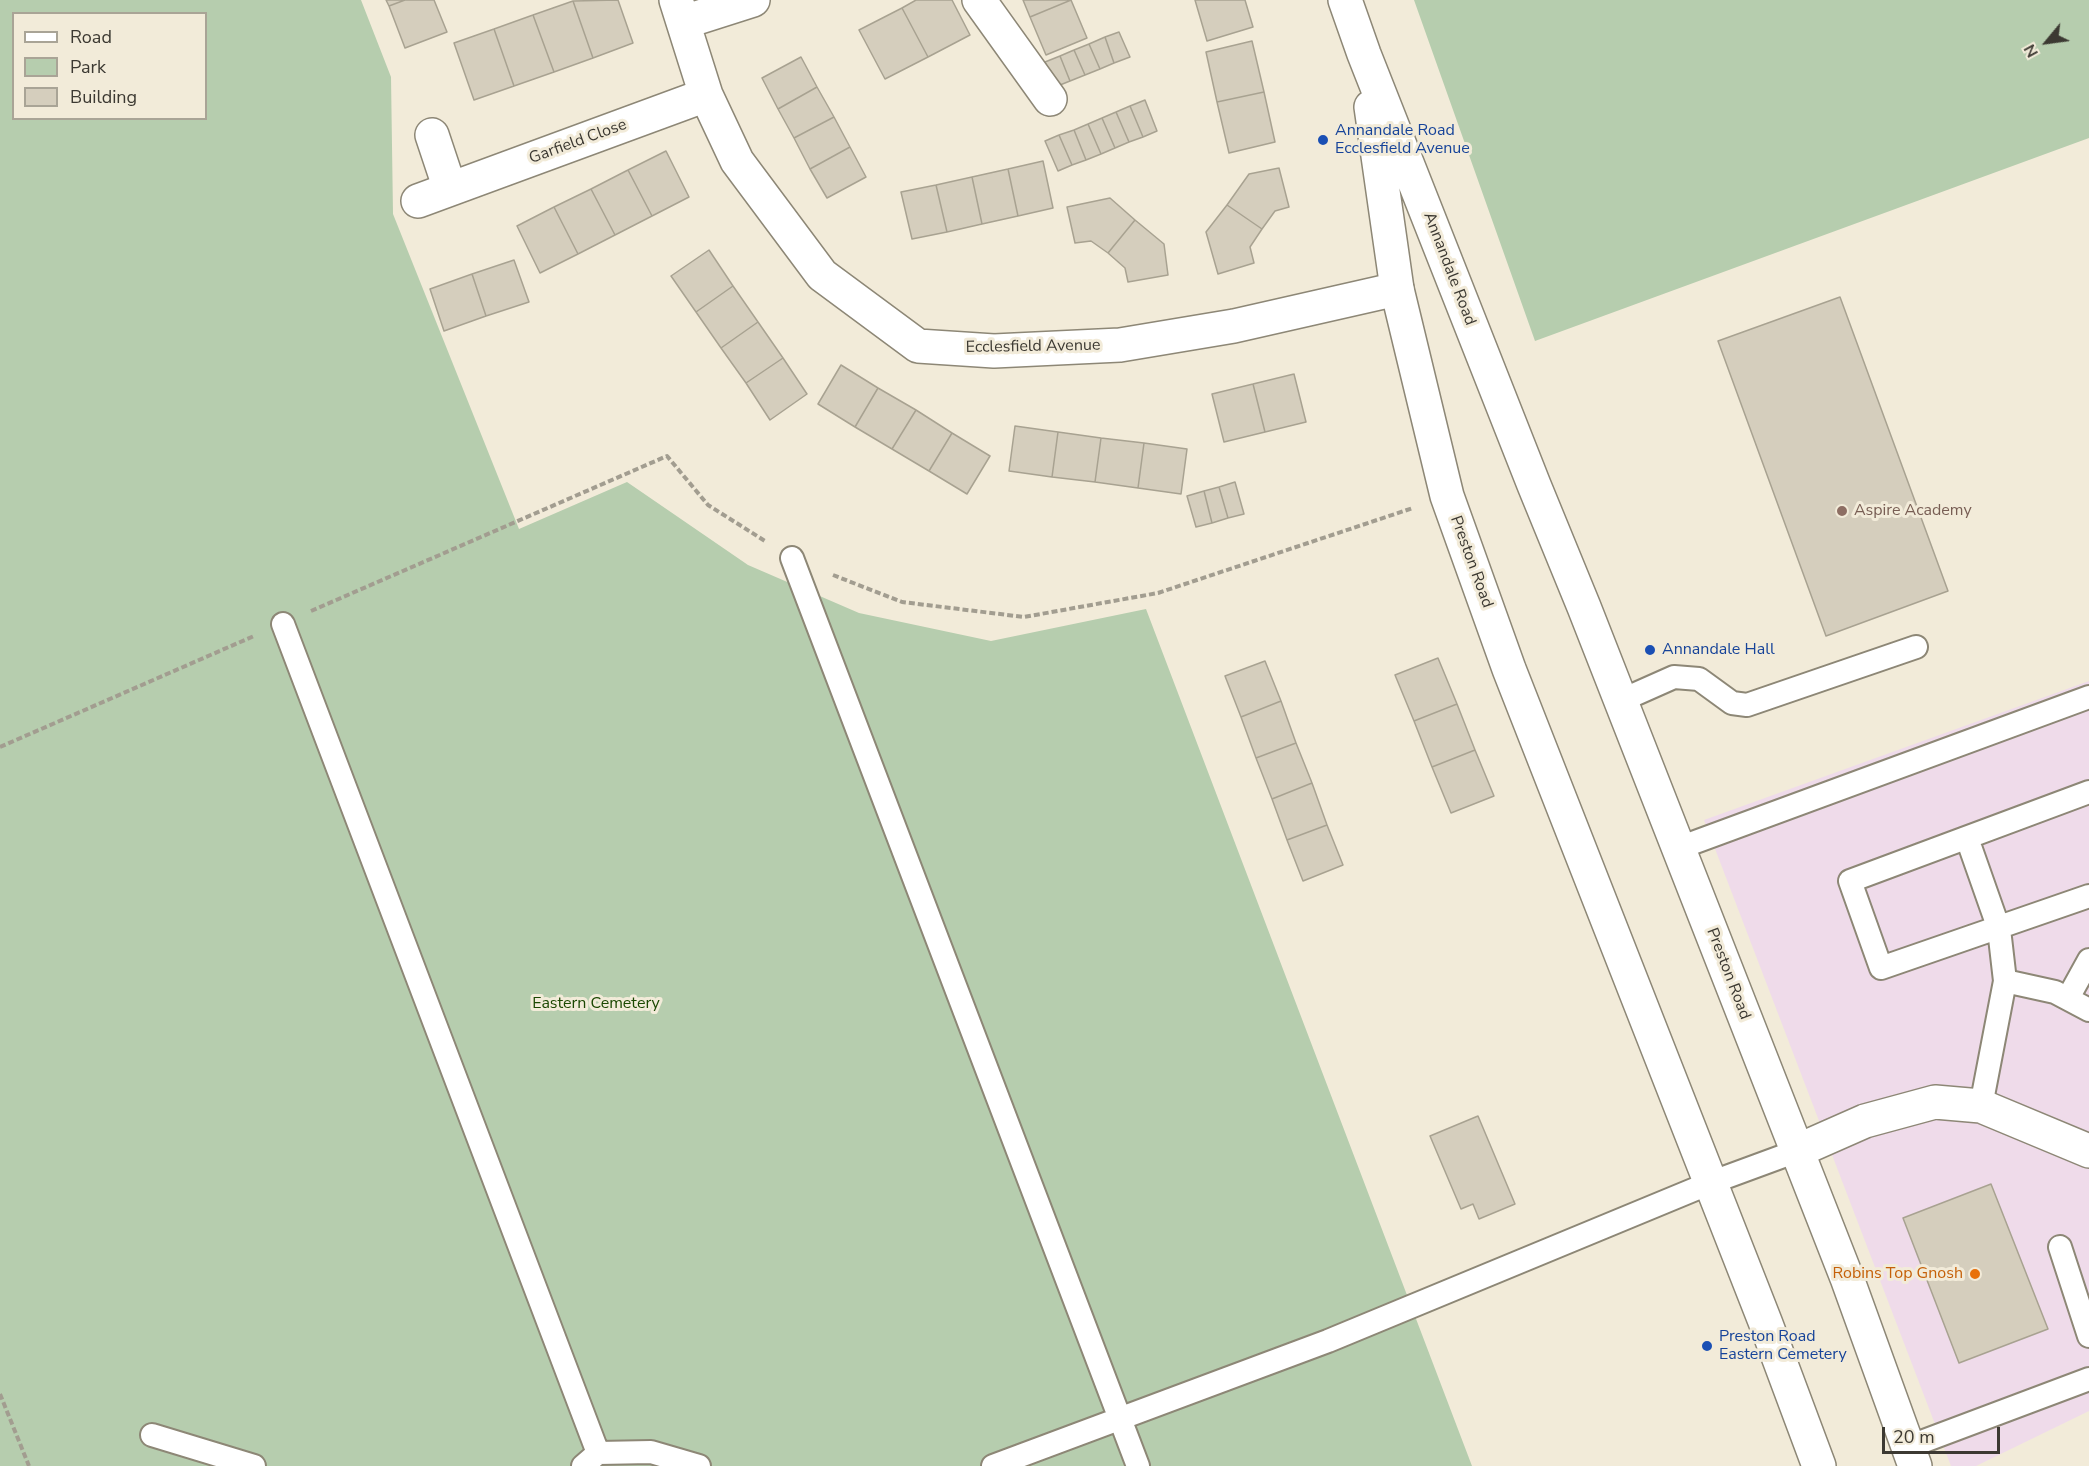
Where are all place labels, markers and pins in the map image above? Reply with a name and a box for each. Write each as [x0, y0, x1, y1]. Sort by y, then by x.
place label: Annandale Road Ecclesfield Avenue [1335, 121, 1470, 159]
marker: Annandale Road Ecclesfield Avenue [1316, 133, 1330, 147]
place label: Aspire Academy [1854, 501, 1972, 521]
marker: Aspire Academy [1835, 504, 1849, 518]
place label: Annandale Hall [1662, 640, 1775, 660]
marker: Annandale Hall [1643, 643, 1657, 657]
place label: Robins Top Gnosh [1833, 1264, 1963, 1284]
marker: Robins Top Gnosh [1968, 1267, 1982, 1281]
place label: Preston Road Eastern Cemetery [1719, 1327, 1847, 1365]
marker: Preston Road Eastern Cemetery [1700, 1339, 1714, 1353]

